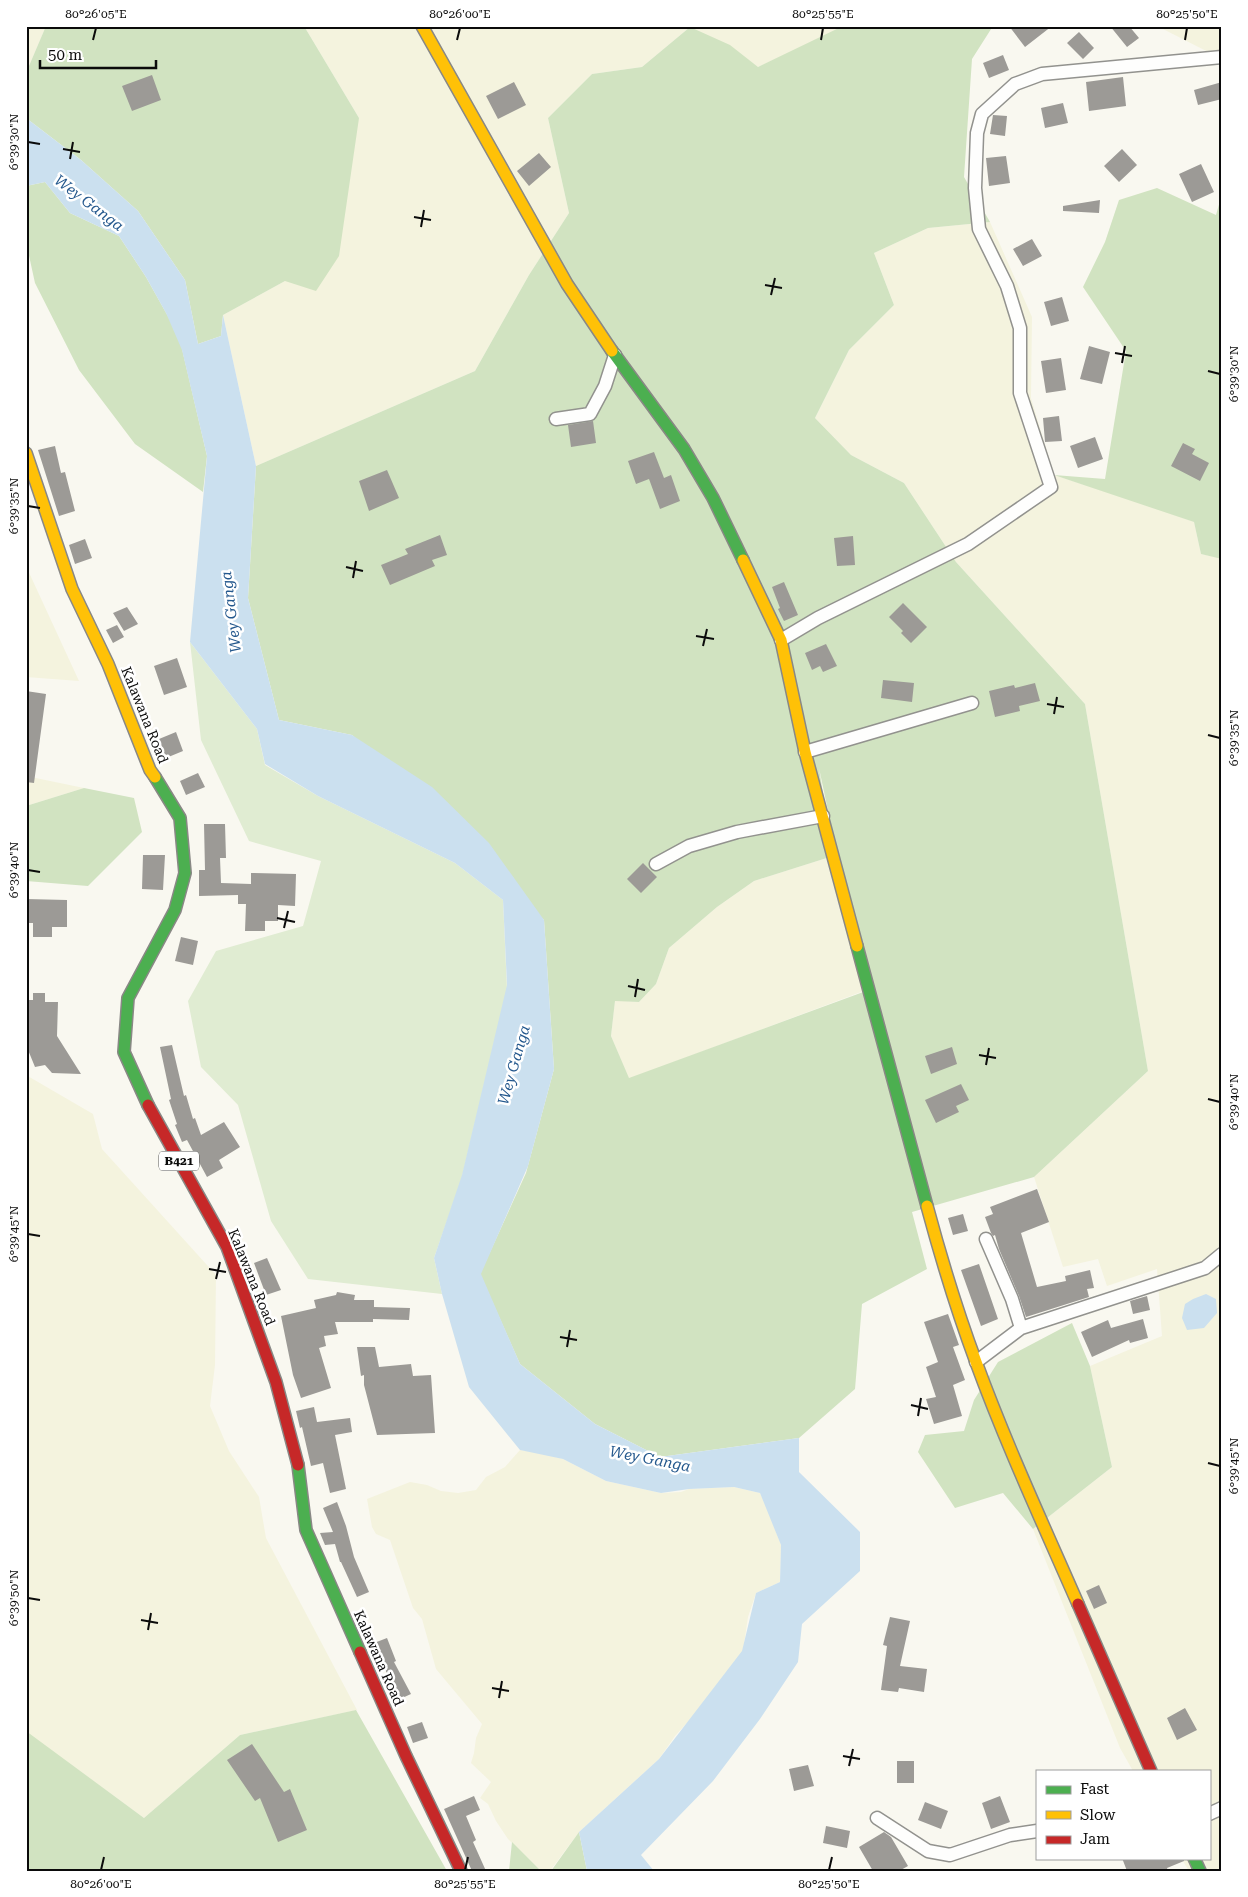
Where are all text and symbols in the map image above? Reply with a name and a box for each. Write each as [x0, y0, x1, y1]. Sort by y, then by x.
text: 80°26'05"E [65, 7, 127, 21]
text: 80°26'00"E [429, 7, 491, 21]
text: 80°25'55"E [792, 7, 854, 21]
text: 80°25'50"E [1156, 7, 1218, 21]
scale bar [40, 38, 156, 70]
text: 50 m [48, 46, 83, 64]
text: 6°39'30"N [7, 113, 21, 170]
water label: Wey Ganga [51, 171, 127, 235]
text: 6°39'30"N [1227, 345, 1241, 402]
text: 6°39'35"N [7, 477, 21, 534]
water label: Wey Ganga [217, 570, 245, 654]
street label: Kalawana Road [118, 664, 172, 766]
text: 6°39'35"N [1227, 709, 1241, 766]
text: 6°39'40"N [7, 841, 21, 898]
water label: Wey Ganga [494, 1023, 534, 1107]
text: 6°39'40"N [1227, 1073, 1241, 1130]
road number: B421 [159, 1152, 199, 1170]
text: 6°39'45"N [7, 1205, 21, 1262]
street label: Kalawana Road [225, 1226, 279, 1328]
text: 6°39'45"N [1227, 1437, 1241, 1494]
water label: Wey Ganga [608, 1442, 692, 1476]
text: 6°39'50"N [7, 1569, 21, 1626]
street label: Kalawana Road [351, 1608, 407, 1708]
legend [1036, 1770, 1210, 1860]
text: Fast [1080, 1780, 1110, 1798]
text: Slow [1080, 1806, 1116, 1824]
text: Jam [1080, 1830, 1110, 1848]
text: 80°26'00"E [70, 1877, 132, 1891]
text: 80°25'55"E [434, 1877, 496, 1891]
text: 80°25'50"E [798, 1877, 860, 1891]

